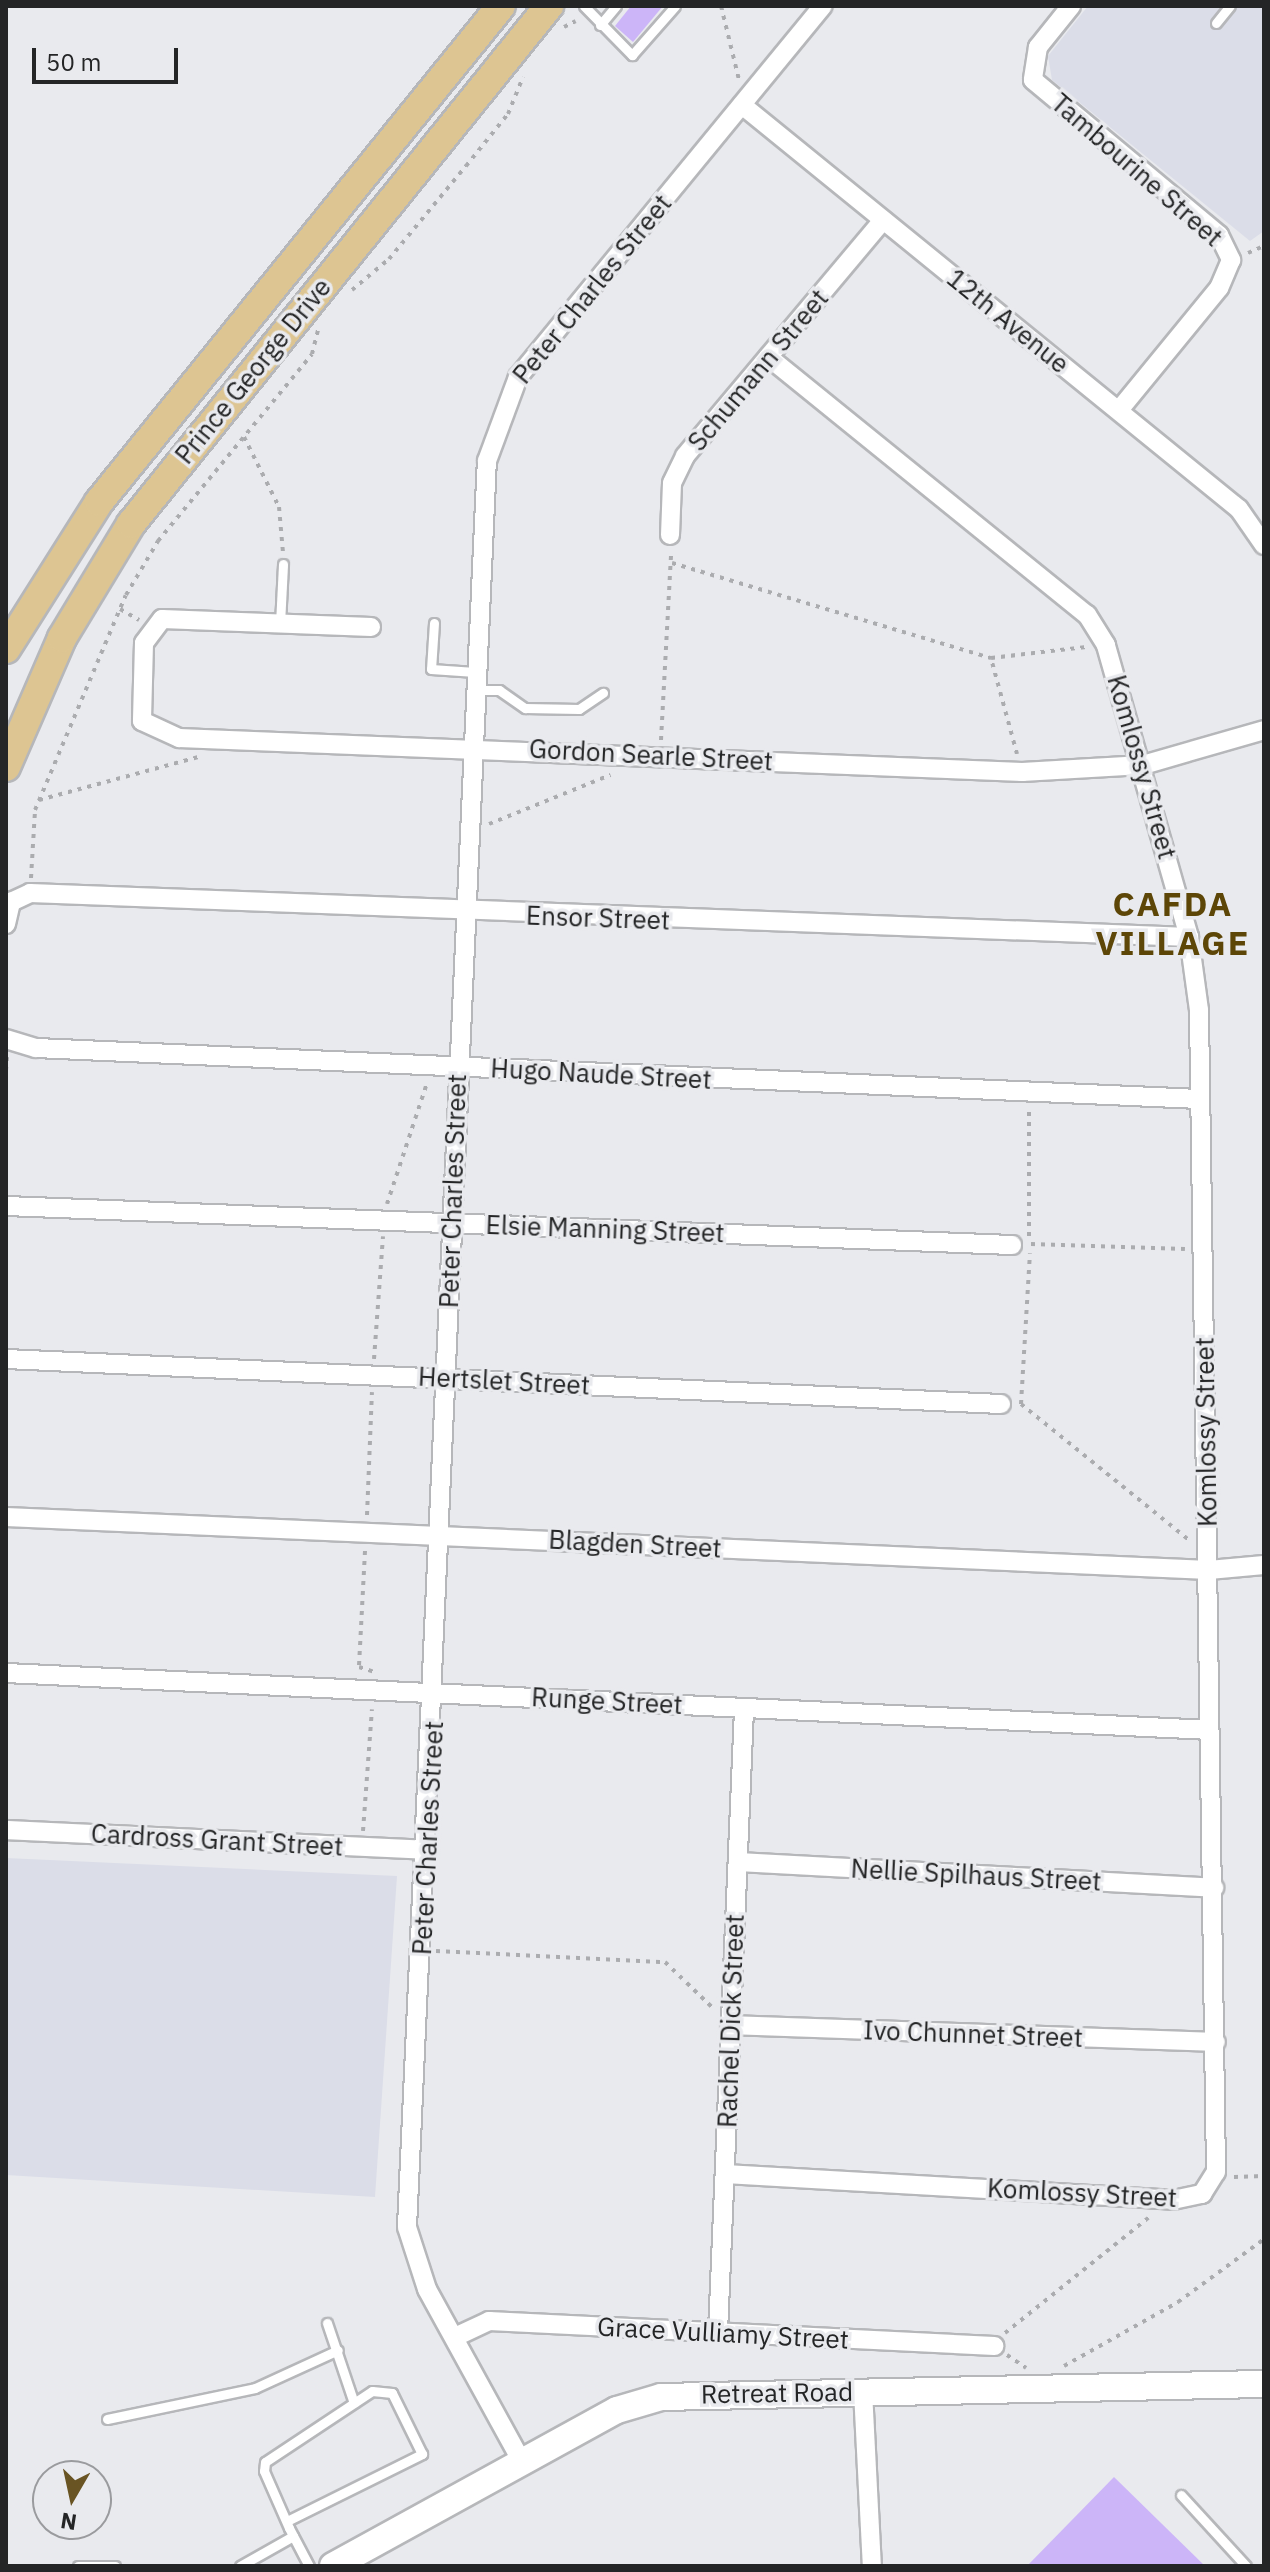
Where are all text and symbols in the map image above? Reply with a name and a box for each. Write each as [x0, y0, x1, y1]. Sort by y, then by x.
scale bar [36, 32, 182, 82]
text: 50 m [46, 46, 101, 78]
street label: Tambourine Street [1045, 87, 1229, 253]
street label: Peter Charles Street [506, 188, 678, 390]
street label: 12th Avenue [941, 262, 1075, 380]
street label: Prince George Drive [169, 272, 337, 470]
street label: Schumann Street [681, 283, 835, 457]
street label: Komlossy Street [1101, 671, 1183, 863]
street label: Gordon Searle Street [528, 733, 774, 777]
district label: CAFDA VILLAGE [1096, 883, 1250, 962]
street label: Ensor Street [525, 900, 671, 936]
street label: Hugo Naude Street [490, 1053, 712, 1095]
street label: Peter Charles Street [433, 1073, 473, 1309]
street label: Elsie Manning Street [485, 1209, 725, 1249]
street label: Komlossy Street [1189, 1337, 1223, 1527]
street label: Hertslet Street [417, 1361, 591, 1401]
street label: Blagden Street [548, 1524, 722, 1564]
street label: Runge Street [531, 1681, 683, 1721]
street label: Peter Charles Street [406, 1720, 450, 1956]
street label: Cardross Grant Street [90, 1818, 344, 1862]
street label: Nellie Spilhaus Street [850, 1853, 1102, 1897]
street label: Rachel Dick Street [712, 1914, 750, 2128]
street label: Ivo Chunnet Street [863, 2015, 1083, 2053]
street label: Komlossy Street [986, 2172, 1178, 2214]
street label: Grace Vulliamy Street [596, 2311, 850, 2355]
street label: Retreat Road [701, 2376, 853, 2410]
north arrow [32, 2460, 112, 2540]
text: N [58, 2507, 79, 2538]

